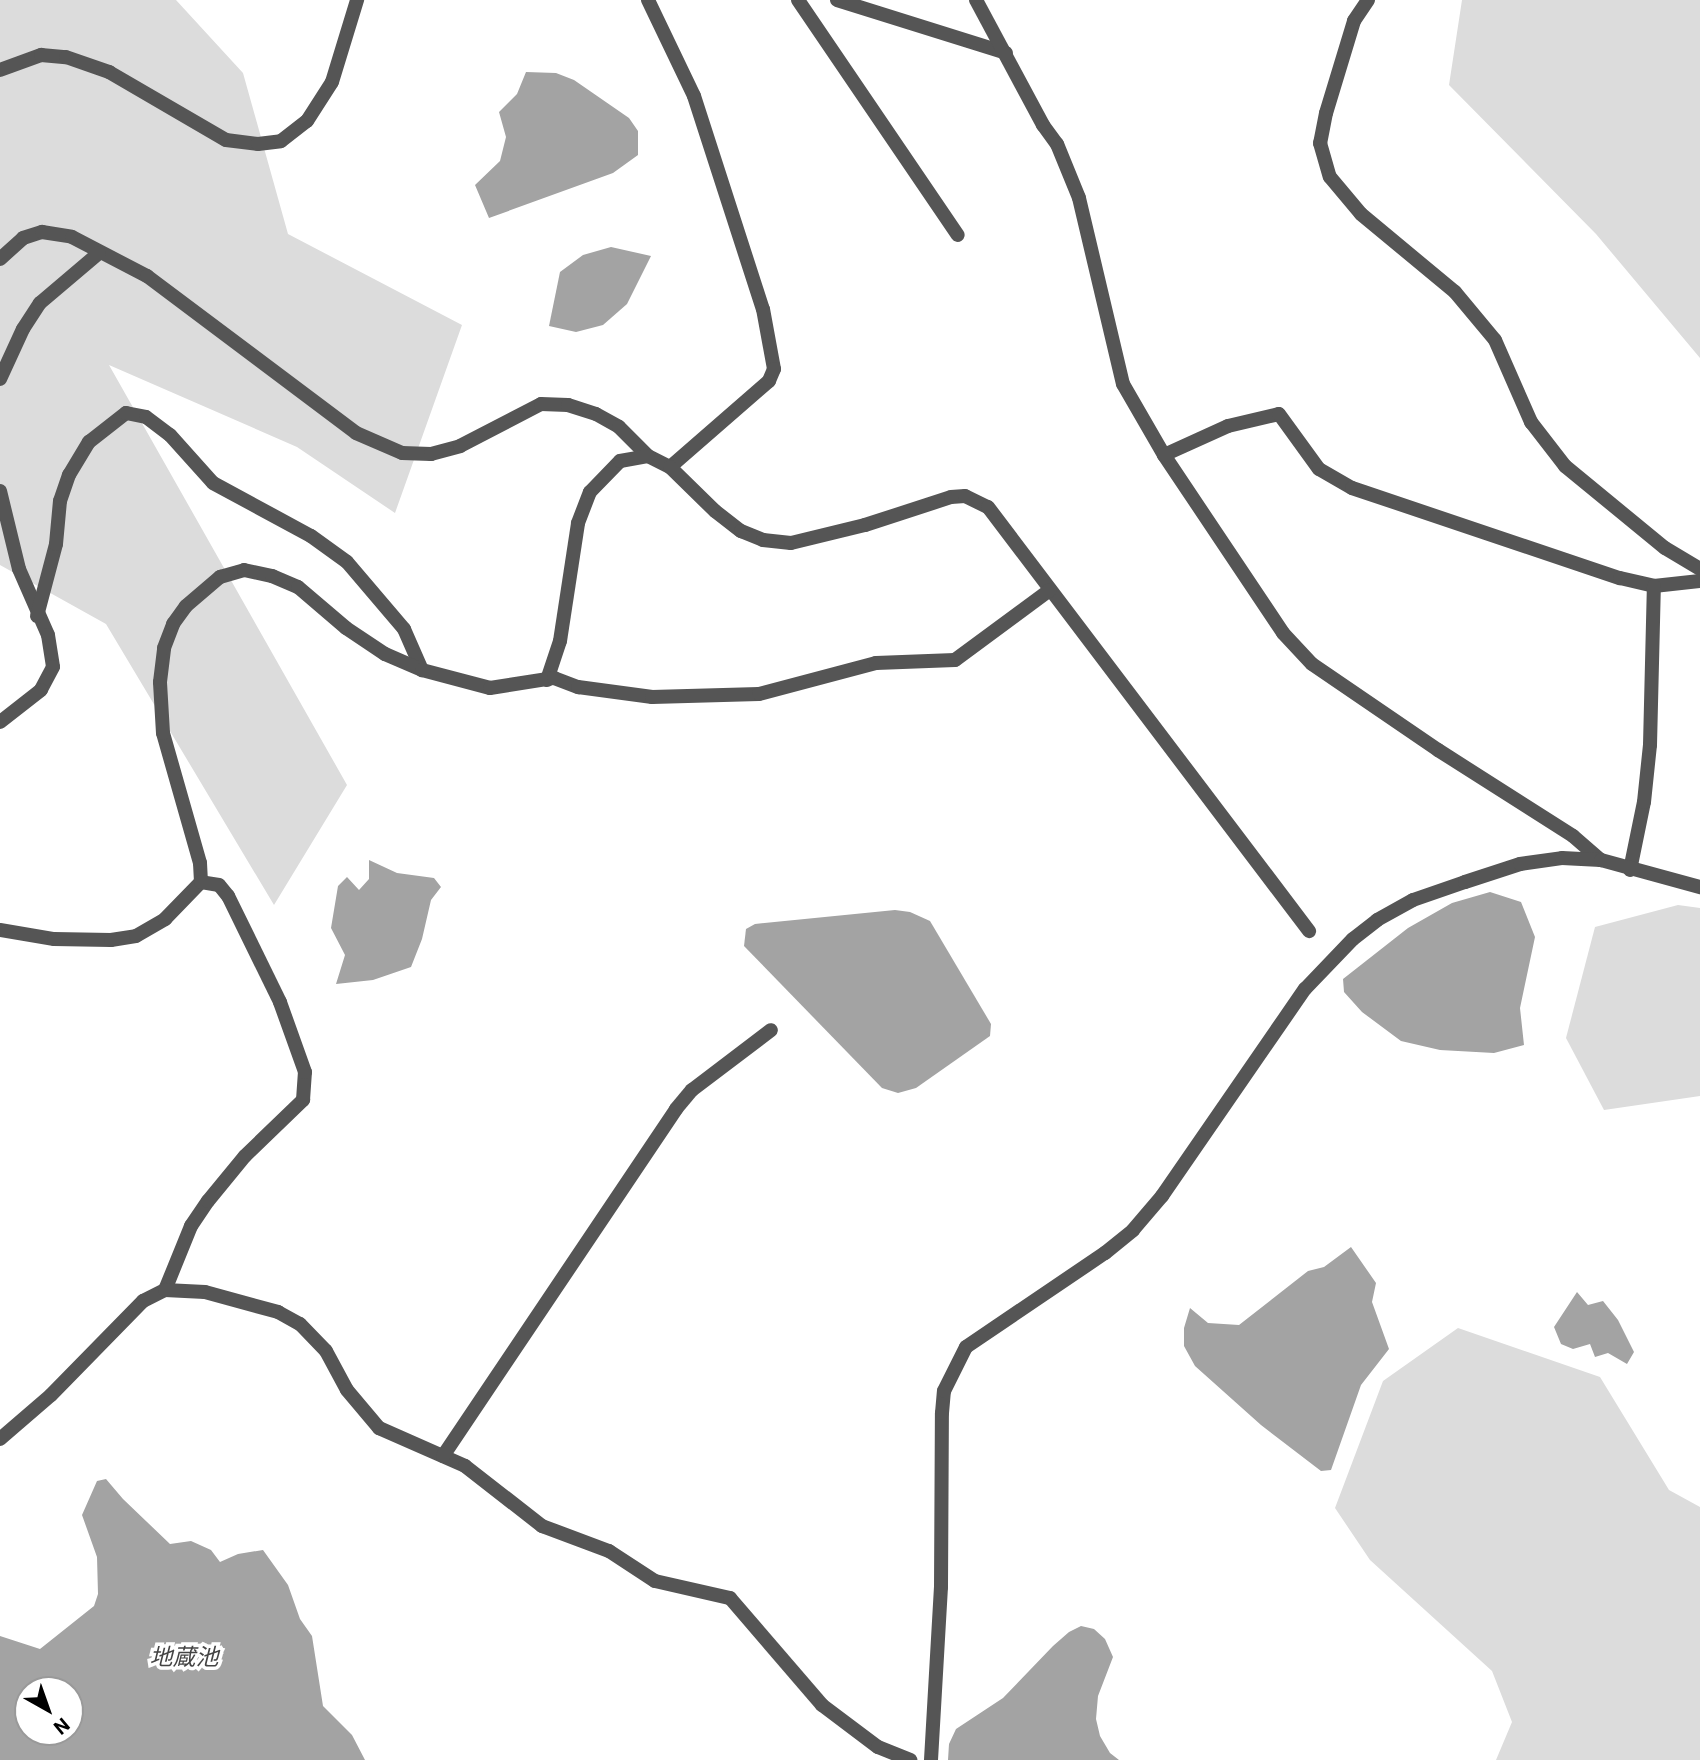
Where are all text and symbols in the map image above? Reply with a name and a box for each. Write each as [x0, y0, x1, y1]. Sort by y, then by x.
water label: 地蔵池 [150, 1644, 218, 1672]
north arrow [14, 1676, 84, 1746]
text: N [49, 1713, 74, 1739]

